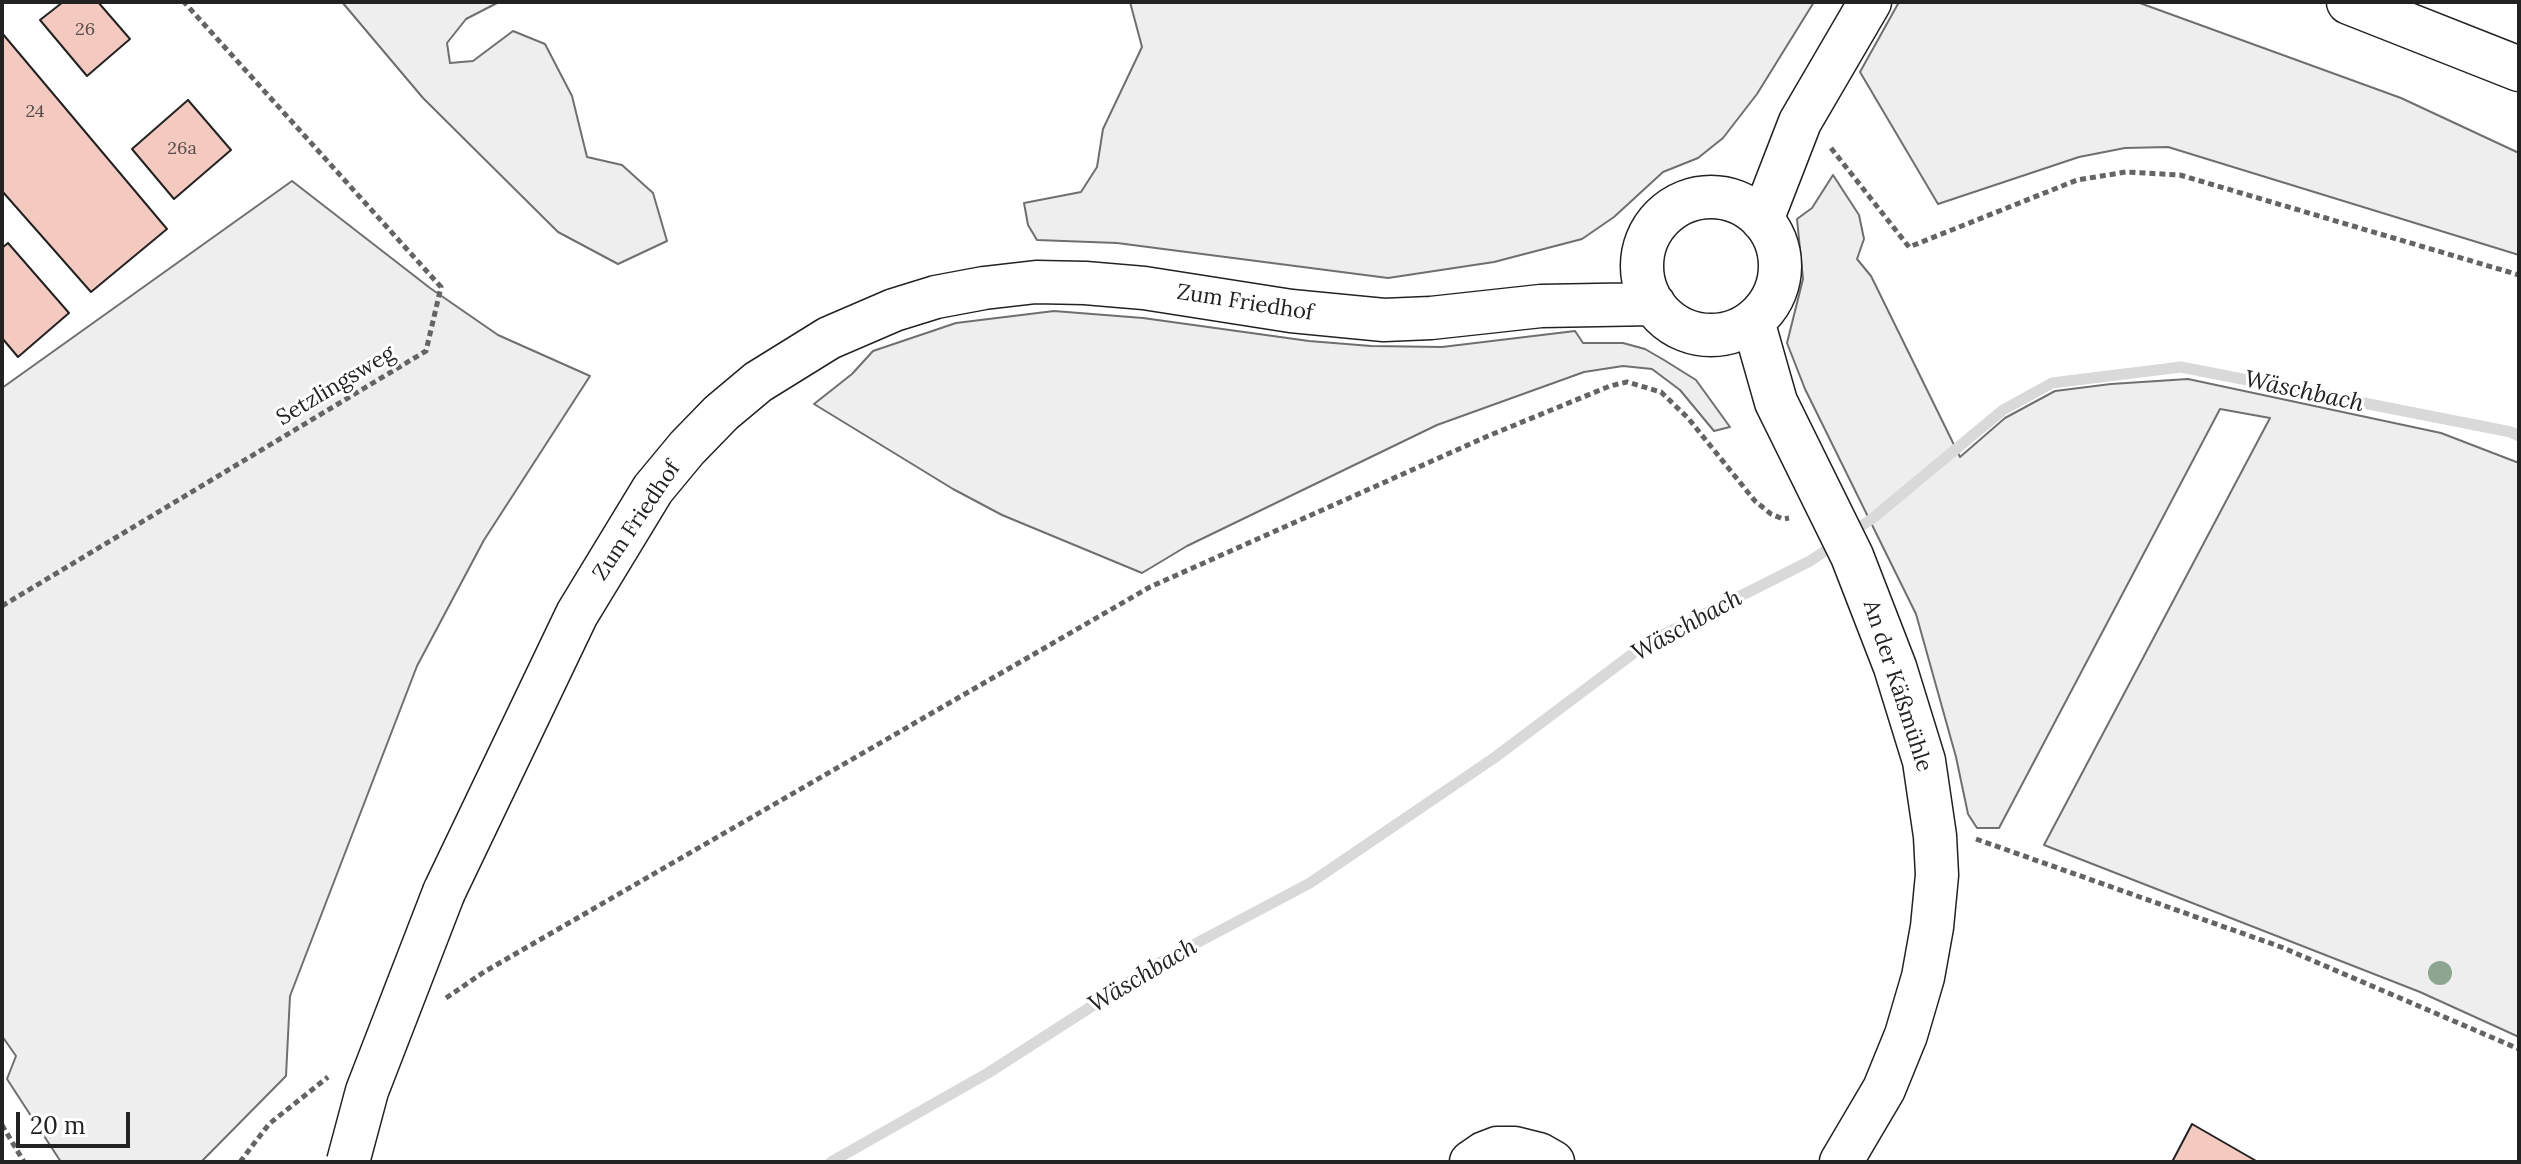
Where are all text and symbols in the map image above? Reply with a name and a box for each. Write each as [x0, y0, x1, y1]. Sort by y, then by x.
house number: 26 [75, 19, 95, 41]
house number: 24 [25, 101, 45, 123]
house number: 26a [167, 138, 197, 160]
street label: Zum Friedhof [1175, 279, 1315, 327]
street label: Setzlingsweg [272, 340, 400, 432]
water label: Wäschbach [2242, 365, 2366, 419]
street label: Zum Friedhof [588, 456, 686, 586]
water label: Wäschbach [1627, 584, 1747, 668]
street label: An der Käßmühle [1857, 597, 1937, 775]
water label: Wäschbach [1084, 932, 1202, 1020]
scale bar [20, 1096, 134, 1146]
text: 20 m [30, 1110, 86, 1141]

